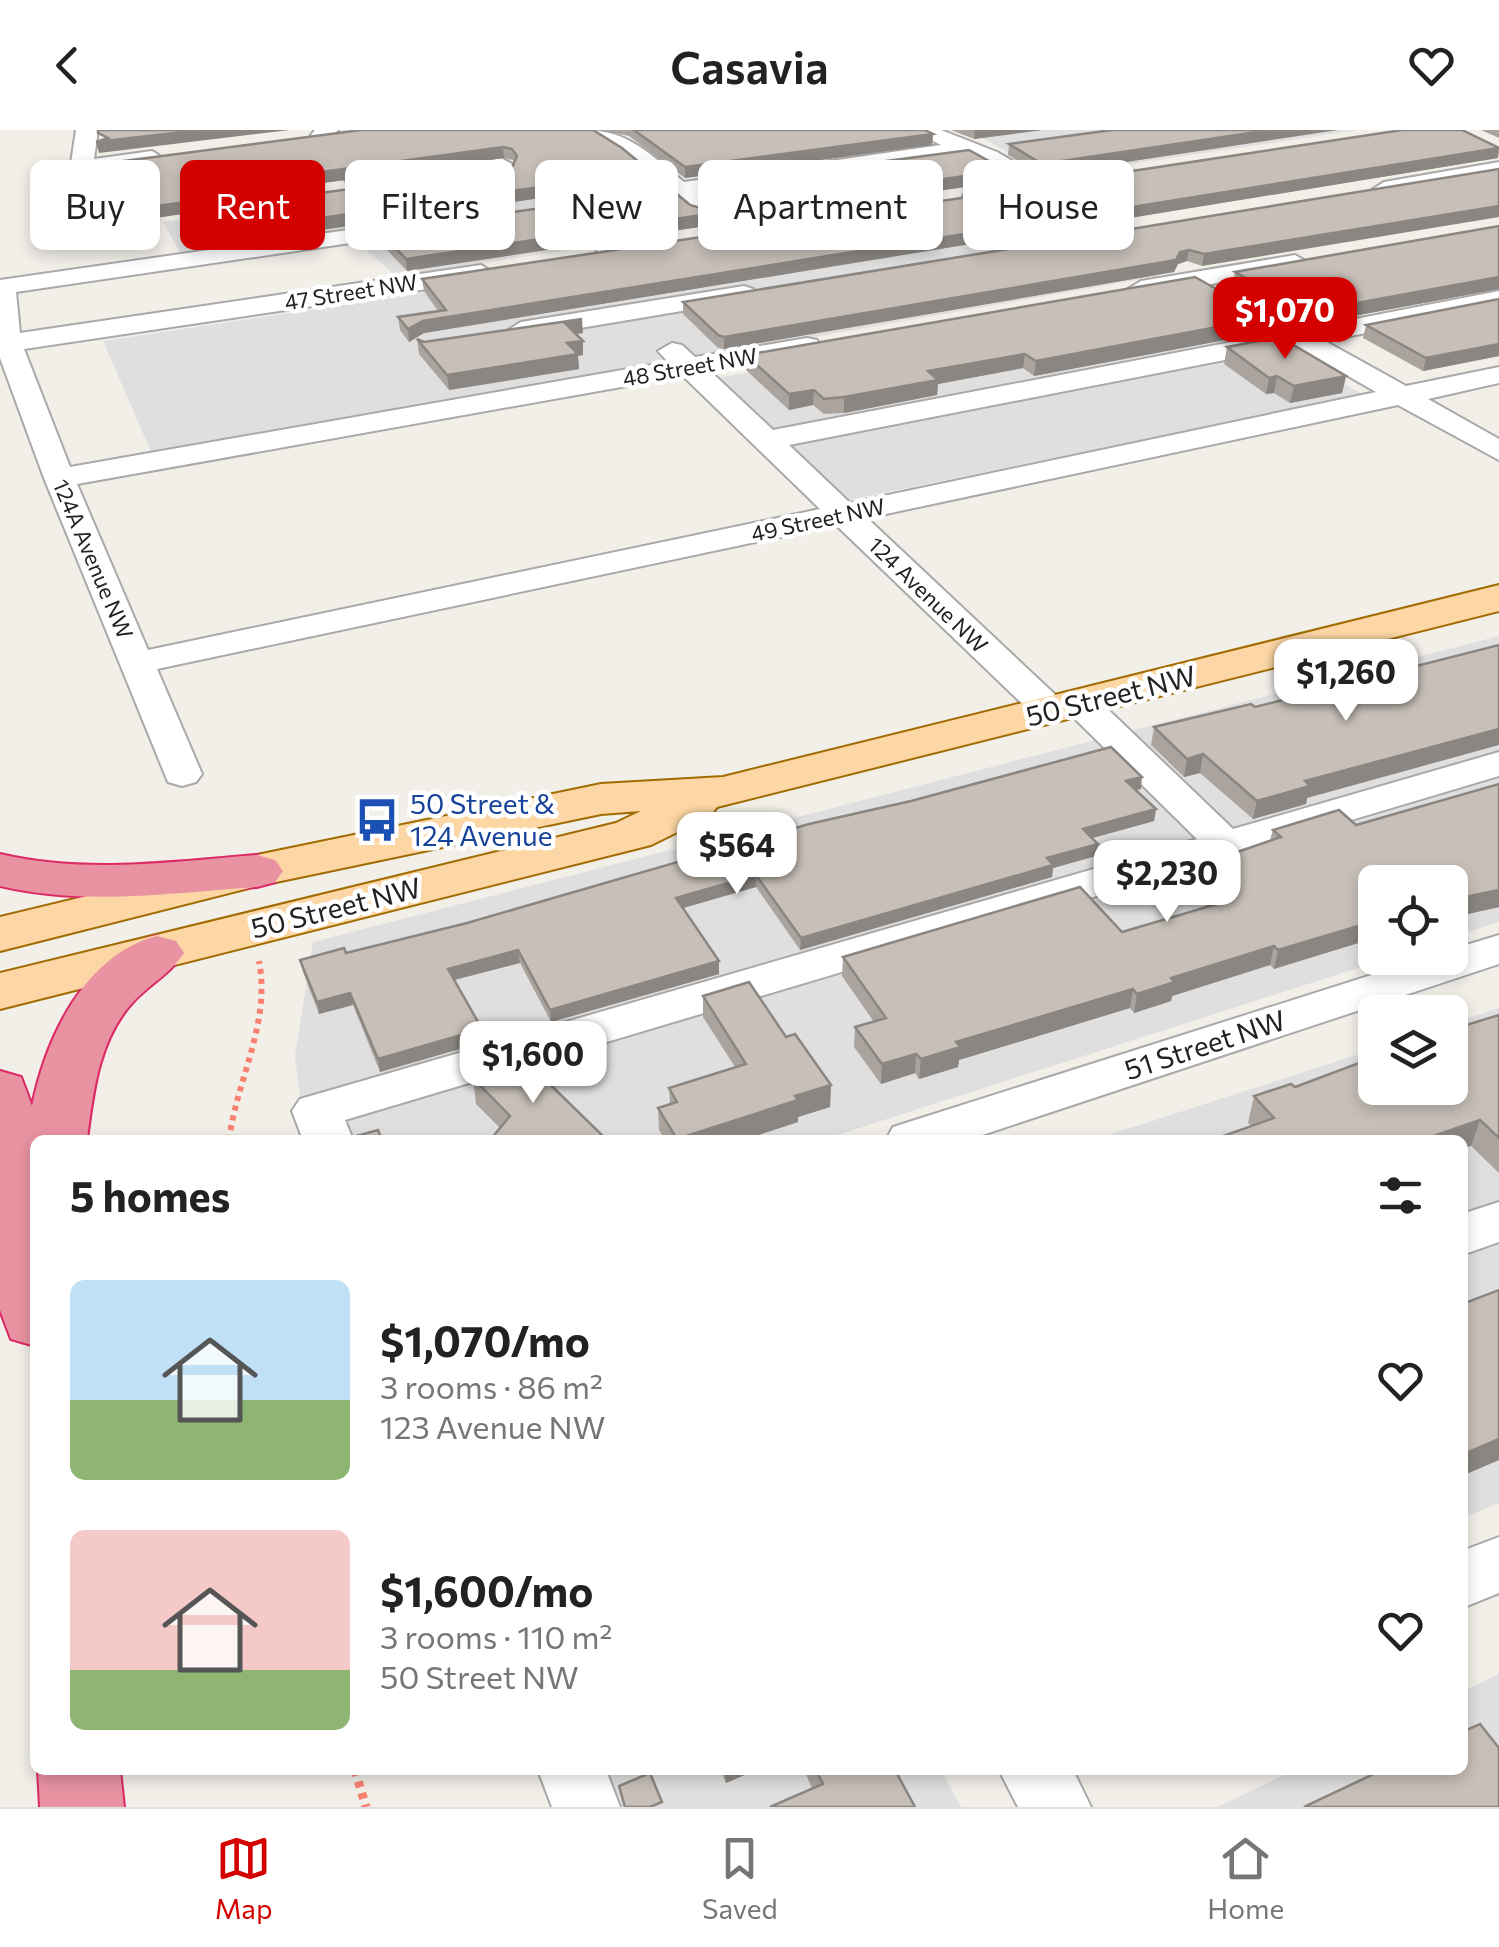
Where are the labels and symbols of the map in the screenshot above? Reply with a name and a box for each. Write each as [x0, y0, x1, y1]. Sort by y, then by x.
street label: 47 Street NW [283, 268, 419, 315]
pin: $1,070 [1204, 277, 1366, 362]
street label: 48 Street NW [621, 341, 759, 392]
street label: 124A Avenue NW [48, 475, 139, 643]
street label: 49 Street NW [748, 492, 887, 547]
street label: 124 Avenue NW [863, 531, 994, 658]
pin: $1,260 [1265, 639, 1427, 724]
street label: 50 Street NW [1022, 657, 1199, 733]
place label: 50 Street & 124 Avenue [410, 786, 555, 852]
bus stop icon: 50 Street & 124 Avenue [353, 796, 401, 844]
pin: $564 [678, 812, 796, 897]
pin: $2,230 [1086, 840, 1248, 925]
street label: 50 Street NW [247, 869, 424, 945]
street label: 51 Street NW [1120, 1002, 1290, 1086]
pin: $1,600 [452, 1021, 614, 1106]

